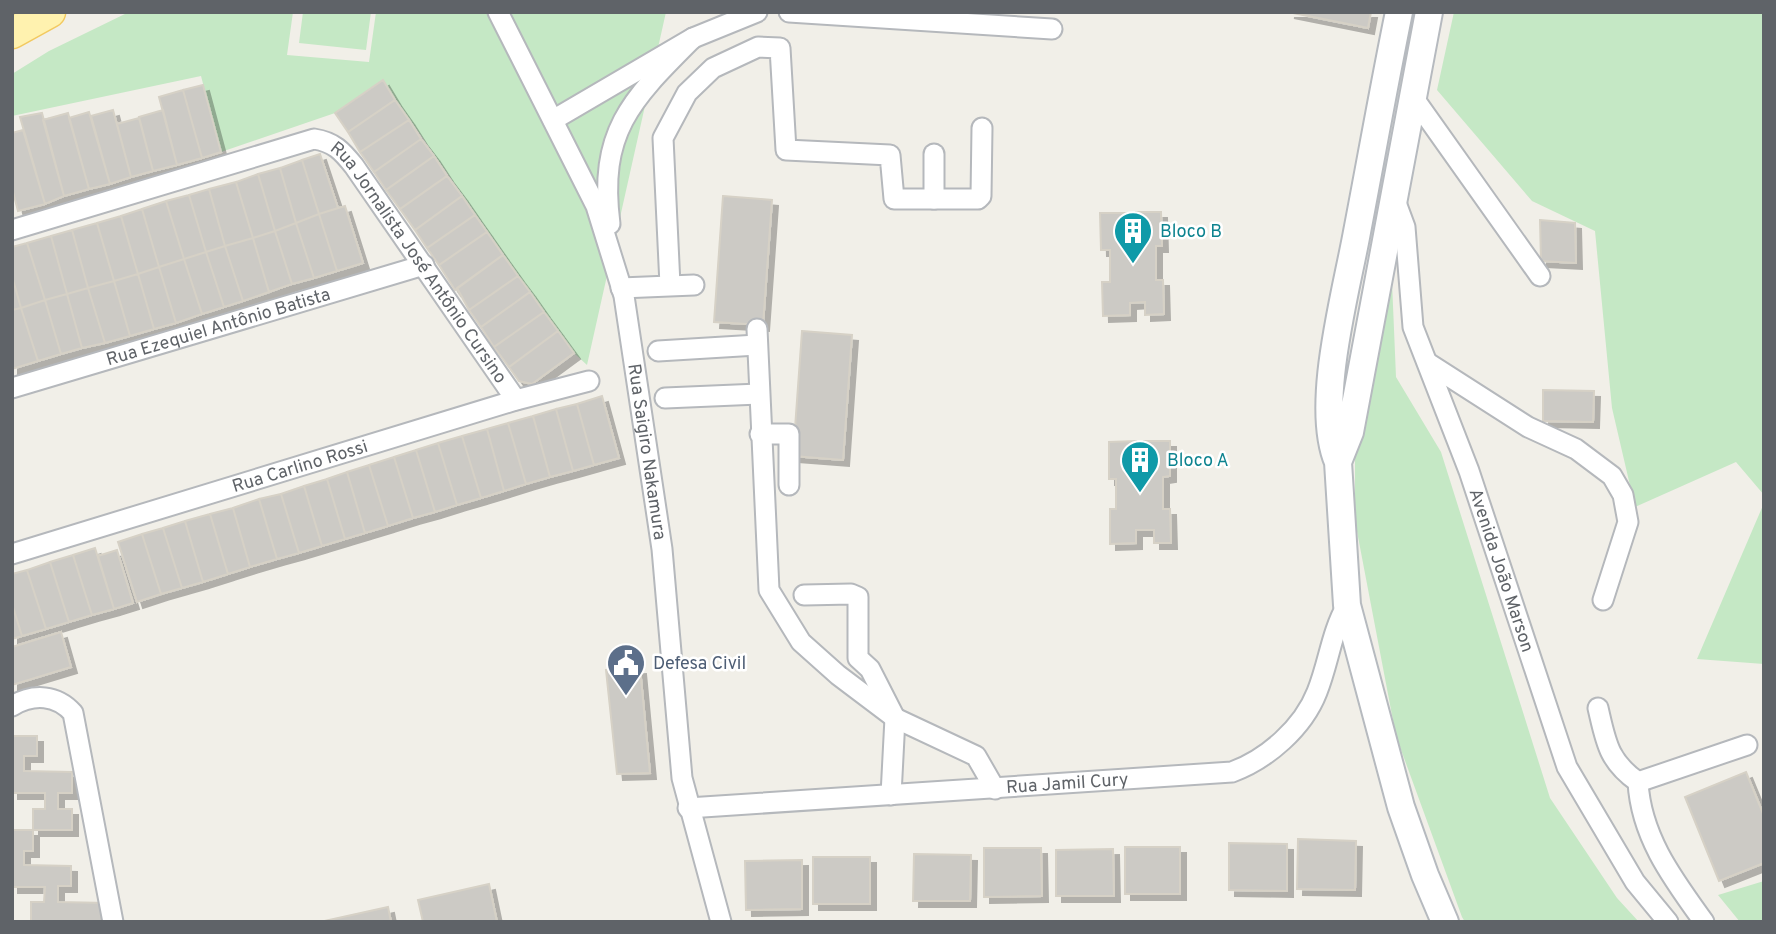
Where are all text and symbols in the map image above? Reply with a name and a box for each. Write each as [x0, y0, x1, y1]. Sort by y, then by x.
street label: Rua Jornalista José Antônio Cursino [325, 137, 511, 388]
building icon: Bloco B [1112, 210, 1154, 265]
place label: Bloco B [1160, 221, 1222, 244]
street label: Rua Ezequiel Antônio Batista [104, 284, 333, 372]
street label: Rua Saigiro Nakamura [621, 362, 671, 542]
street label: Rua Carlino Rossi [230, 436, 371, 499]
building icon: Bloco A [1119, 439, 1161, 494]
place label: Bloco A [1167, 450, 1229, 473]
street label: Avenida João Marson [1463, 486, 1538, 656]
public building icon: Defesa Civil [605, 642, 647, 697]
place label: Defesa Civil [653, 653, 746, 676]
street label: Rua Jamil Cury [1005, 769, 1129, 800]

